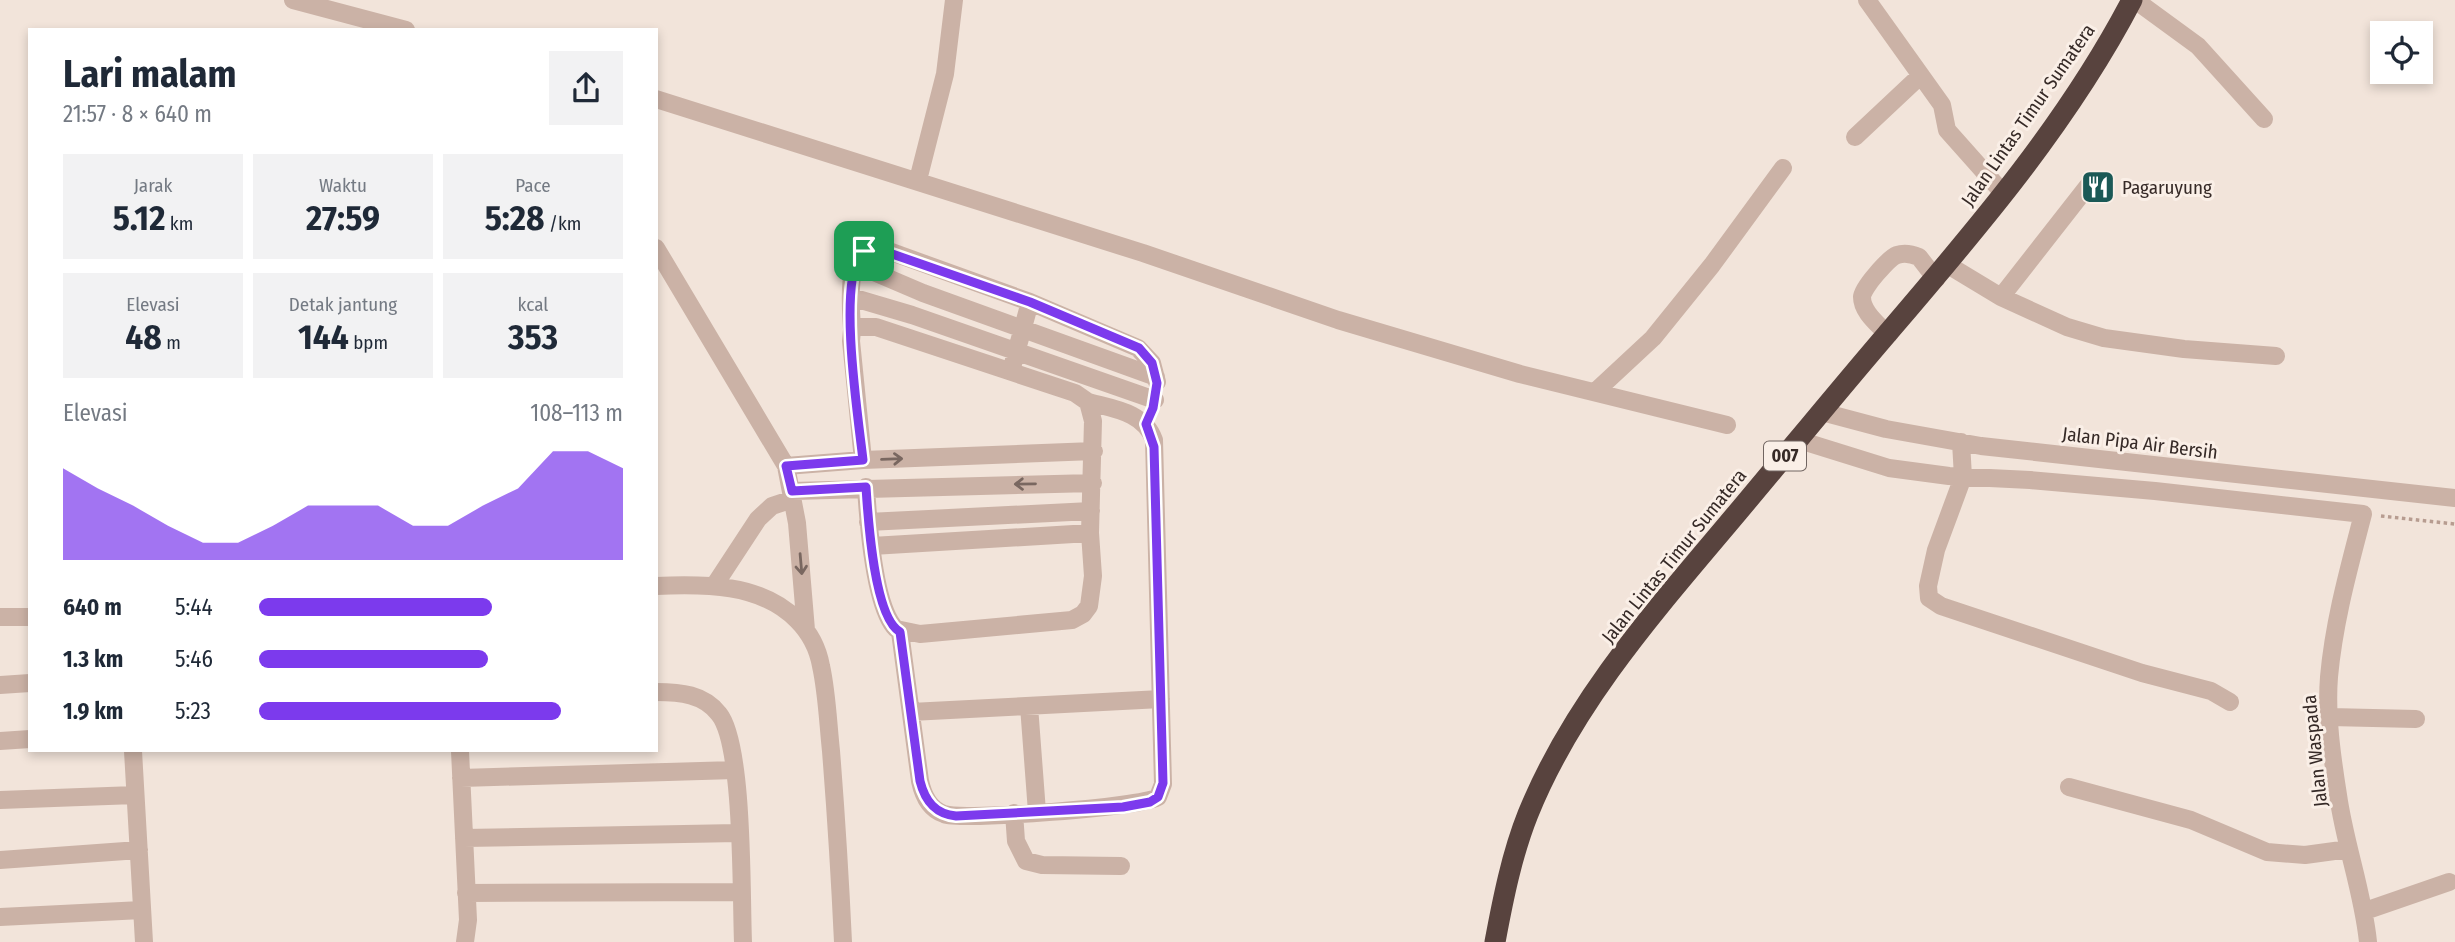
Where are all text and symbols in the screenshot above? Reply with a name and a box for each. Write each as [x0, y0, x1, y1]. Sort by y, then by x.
street label: Jalan Lintas Timur Sumatera [1956, 19, 2100, 211]
map controls [2370, 21, 2433, 84]
button: locate [2370, 21, 2433, 84]
text: Lari malam [63, 51, 237, 97]
button: share [549, 51, 623, 125]
text: 21:57 · 8 × 640 m [63, 100, 212, 128]
restaurant icon: Pagaruyung [2079, 168, 2117, 206]
text: Jarak [134, 174, 172, 197]
text: Waktu [319, 174, 367, 197]
text: Pace [515, 174, 551, 197]
place label: Pagaruyung [2122, 176, 2212, 199]
text: 5.12 [113, 197, 165, 239]
text: 27:59 [306, 197, 380, 239]
text: 5:28 [485, 197, 545, 239]
text: km [165, 212, 193, 235]
text: /km [545, 212, 581, 235]
pin [834, 221, 894, 281]
icon: arrive [845, 232, 883, 270]
text: Elevasi [126, 293, 180, 316]
text: Detak jantung [289, 293, 397, 316]
text: kcal [518, 293, 548, 316]
text: 48 [125, 316, 162, 358]
text: 144 [298, 316, 349, 358]
text: 353 [508, 316, 558, 358]
text: m [162, 331, 181, 354]
text: bpm [349, 331, 388, 354]
text: Elevasi [63, 399, 128, 427]
text: 108–113 m [530, 399, 623, 427]
street label: Jalan Pipa Air Bersih [2061, 422, 2219, 464]
road number: 007 [1764, 442, 1806, 470]
one-way arrow [881, 452, 904, 465]
street label: Jalan Lintas Timur Sumatera [1597, 464, 1751, 648]
one-way arrow [1014, 477, 1037, 491]
one-way arrow [795, 553, 808, 575]
text: 640 m [63, 593, 122, 621]
text: 5:44 [175, 593, 213, 621]
text: 1.3 km [63, 645, 123, 673]
text: 5:46 [175, 645, 213, 673]
street label: Jalan Waspada [2298, 694, 2332, 808]
text: 1.9 km [63, 697, 123, 725]
text: 5:23 [175, 697, 211, 725]

